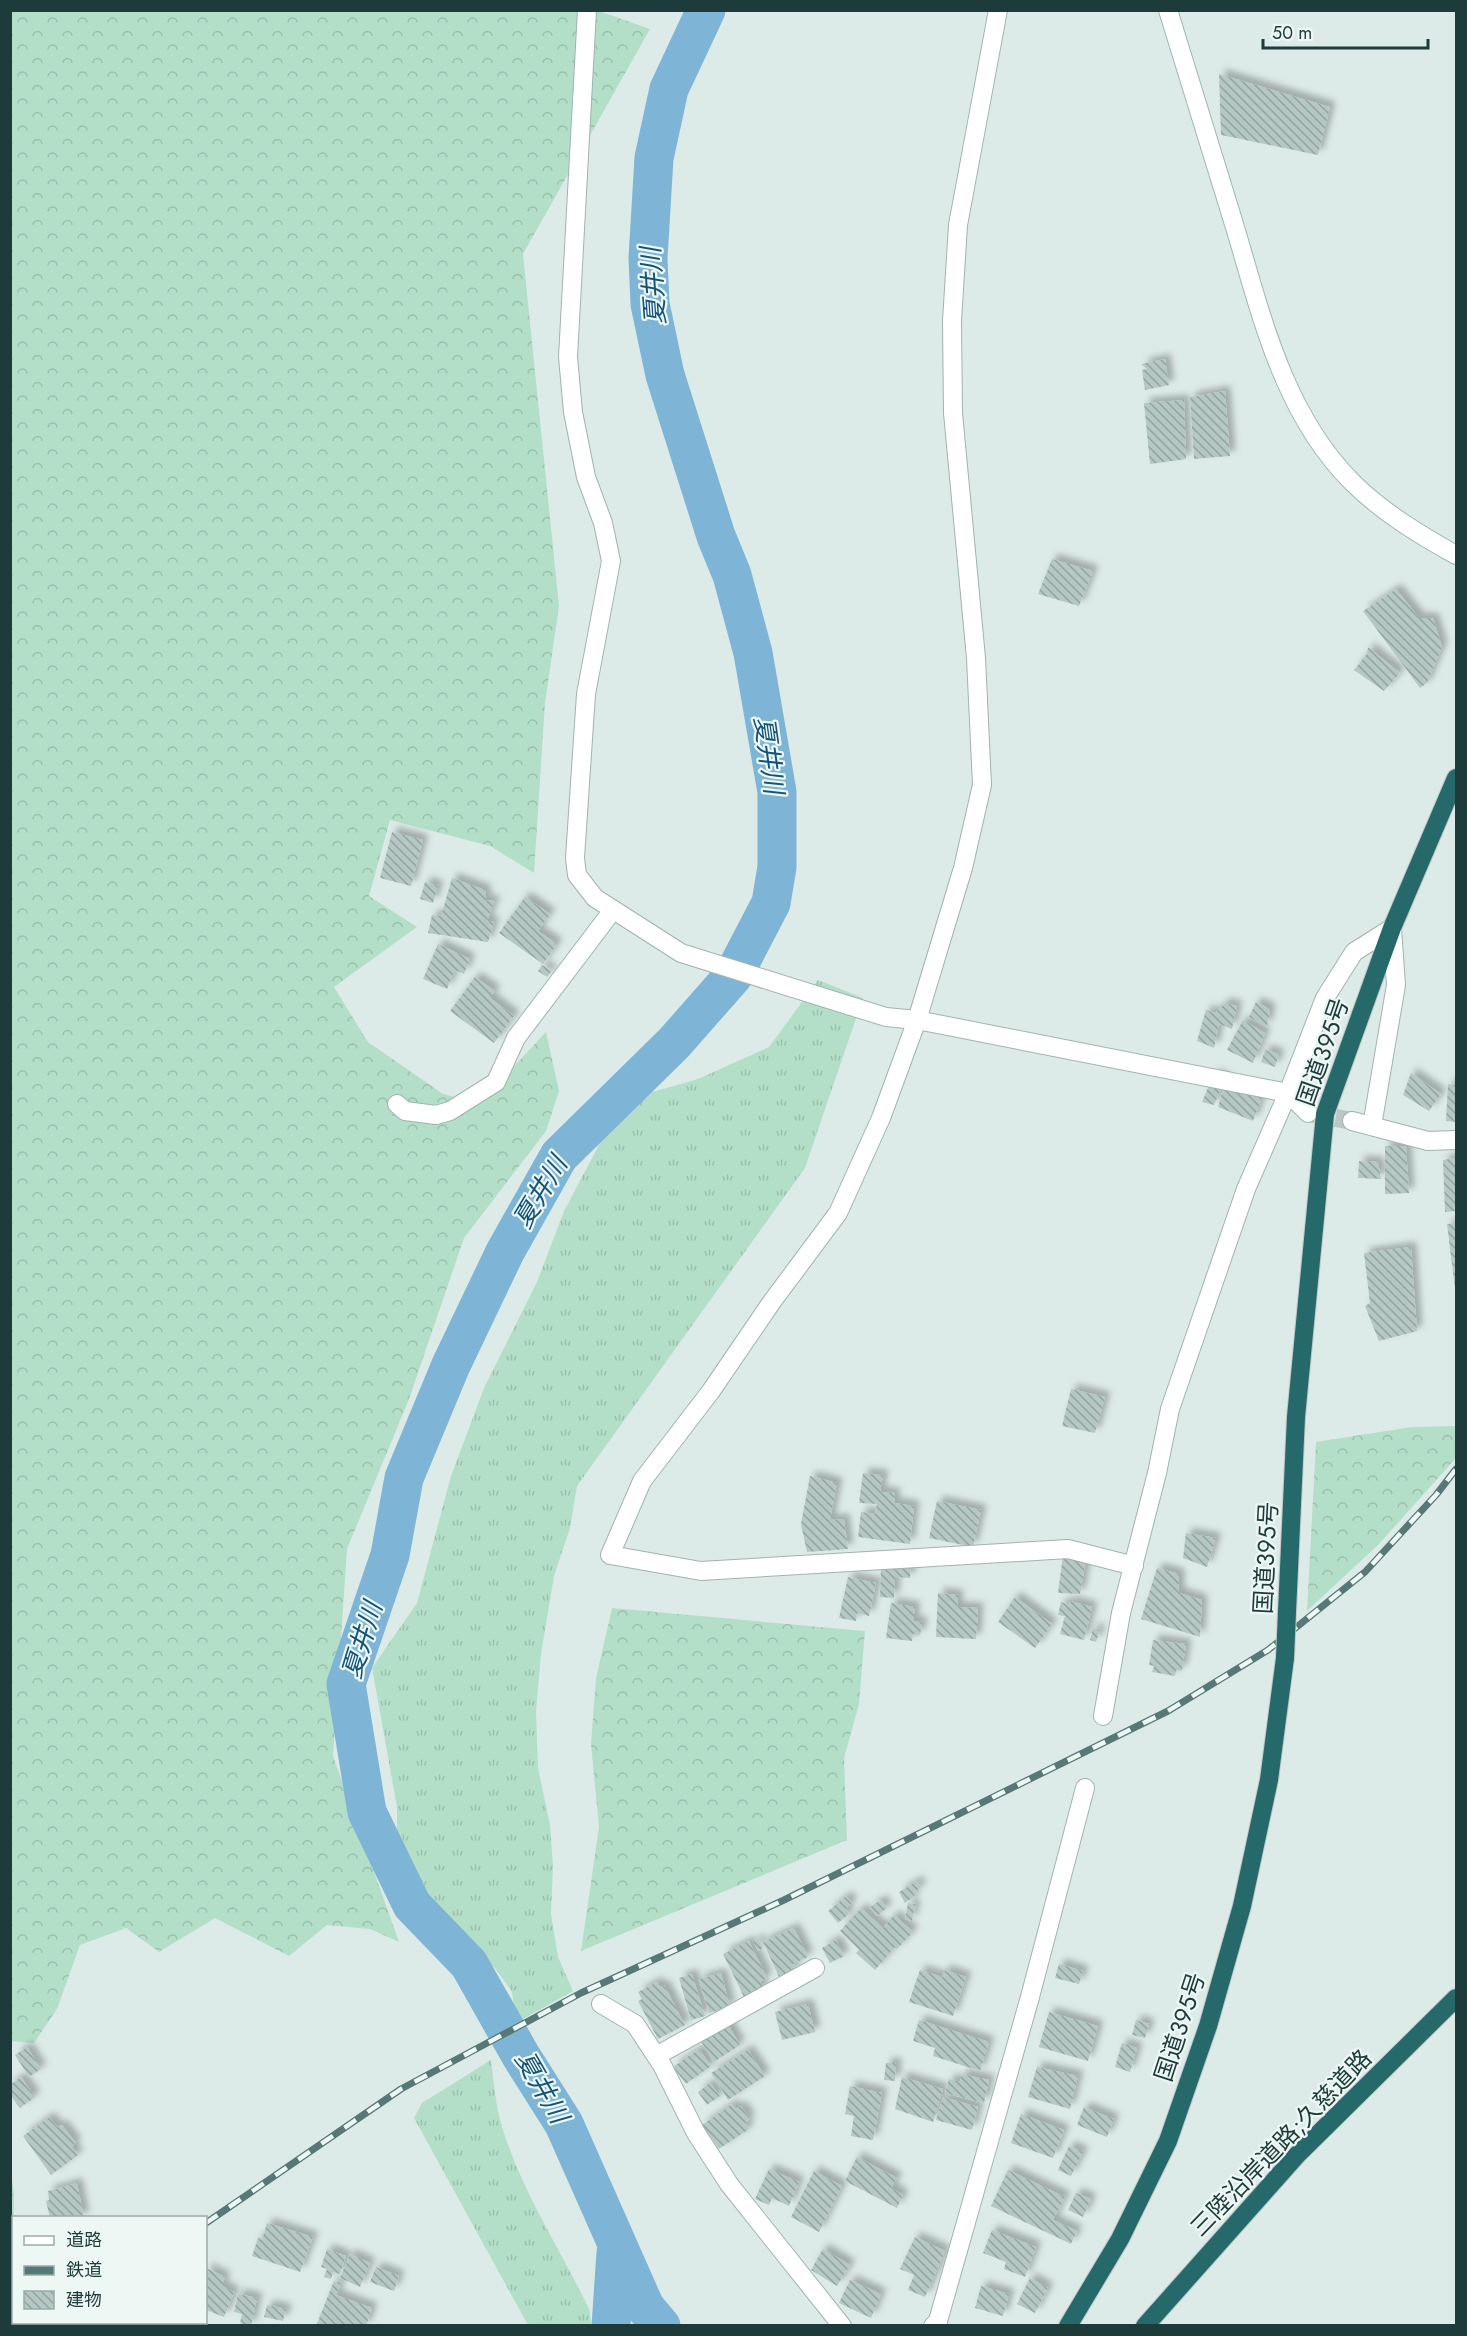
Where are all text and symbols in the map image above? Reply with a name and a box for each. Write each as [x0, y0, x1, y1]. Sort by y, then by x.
scale bar [1263, 12, 1428, 50]
text: 50 m [1272, 20, 1312, 46]
water label: 夏井川 [631, 243, 675, 326]
water label: 夏井川 [745, 714, 794, 799]
street label: 国道395号 [1288, 993, 1357, 1111]
water label: 夏井川 [504, 1146, 578, 1235]
street label: 国道395号 [1245, 1501, 1286, 1615]
water label: 夏井川 [332, 1594, 392, 1683]
street label: 国道395号 [1146, 1968, 1214, 2086]
street label: 三陸沿岸道路;久慈道路 [1182, 2041, 1379, 2244]
water label: 夏井川 [506, 2044, 579, 2133]
legend [12, 2216, 207, 2324]
text: 道路 [66, 2227, 102, 2253]
text: 鉄道 [66, 2257, 102, 2283]
text: 建物 [66, 2287, 102, 2313]

